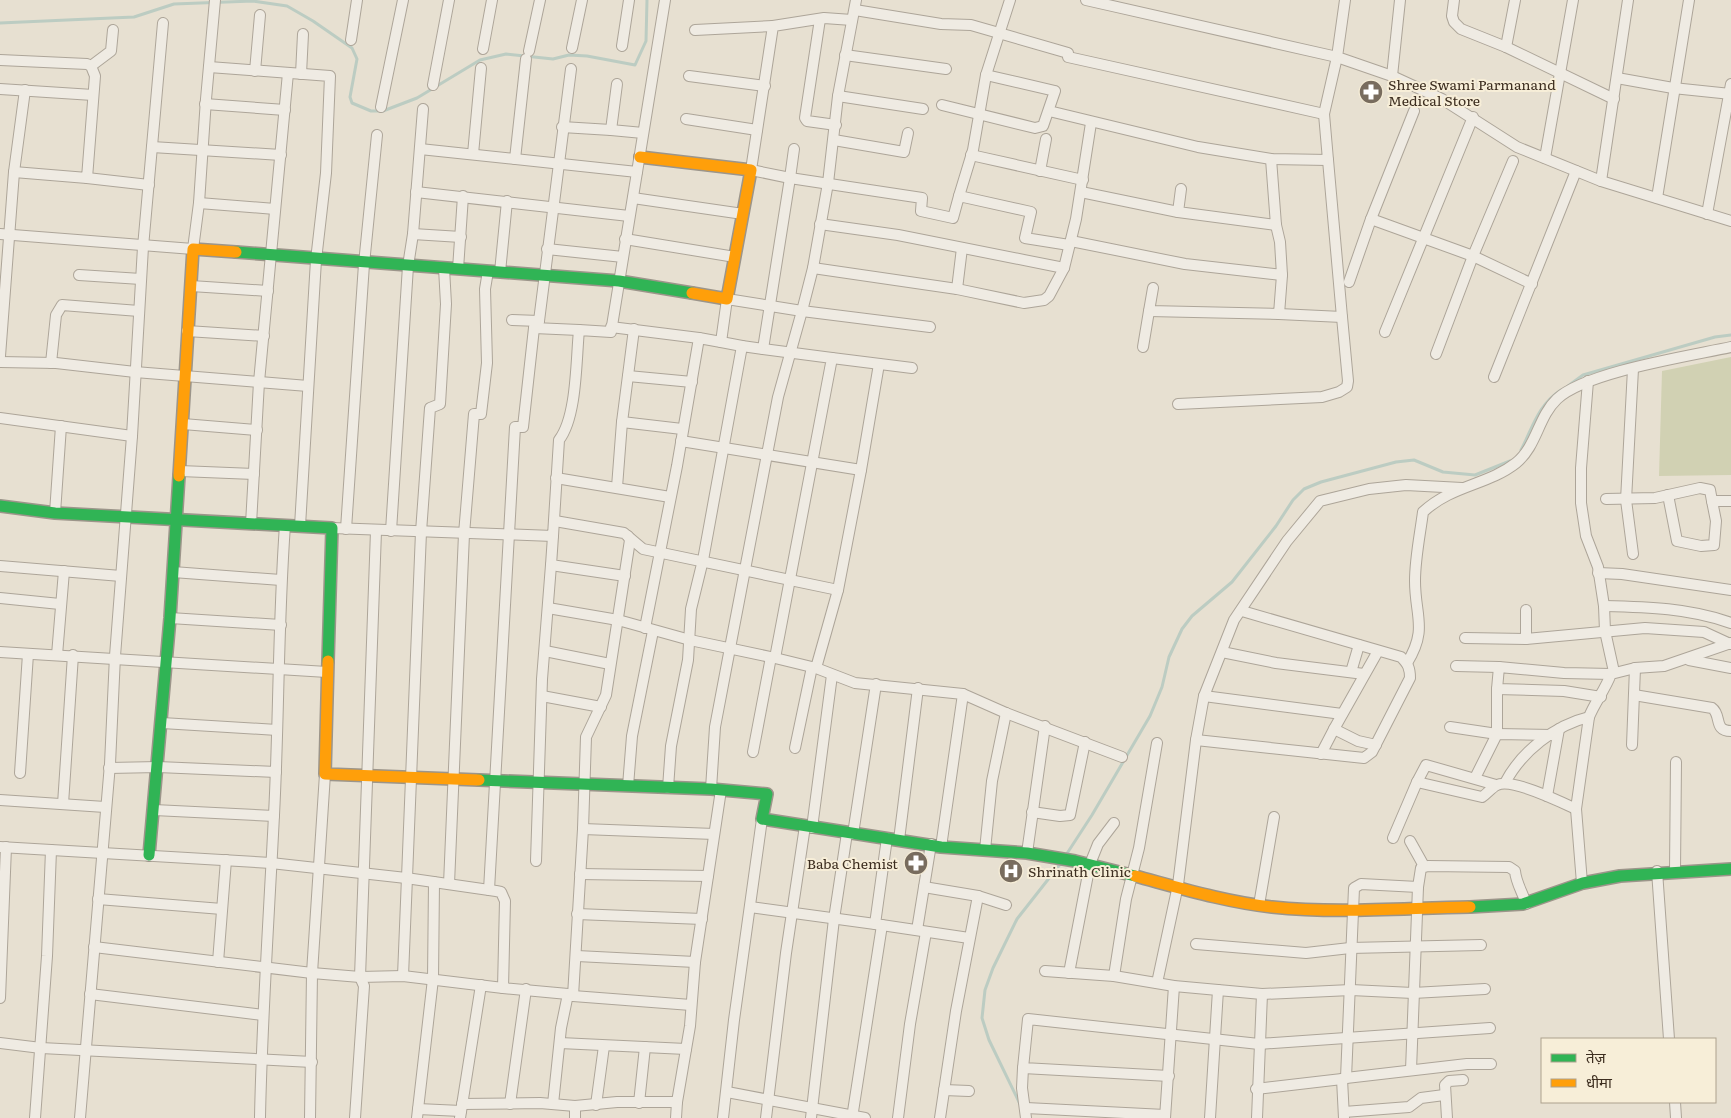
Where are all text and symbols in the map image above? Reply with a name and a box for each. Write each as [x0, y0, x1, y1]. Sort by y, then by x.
place label: Shree Swami Parmanand Medical Store [1388, 74, 1556, 110]
pharmacy icon: Shree Swami Parmanand Medical Store [1358, 79, 1384, 105]
pharmacy icon: Baba Chemist [903, 850, 929, 876]
place label: Baba Chemist [807, 853, 898, 873]
hospital icon: Shrinath Clinic [998, 858, 1024, 884]
place label: Shrinath Clinic [1028, 861, 1131, 881]
legend [1541, 1038, 1716, 1103]
text: तेज़ [1586, 1045, 1607, 1068]
text: धीमा [1586, 1070, 1613, 1093]

